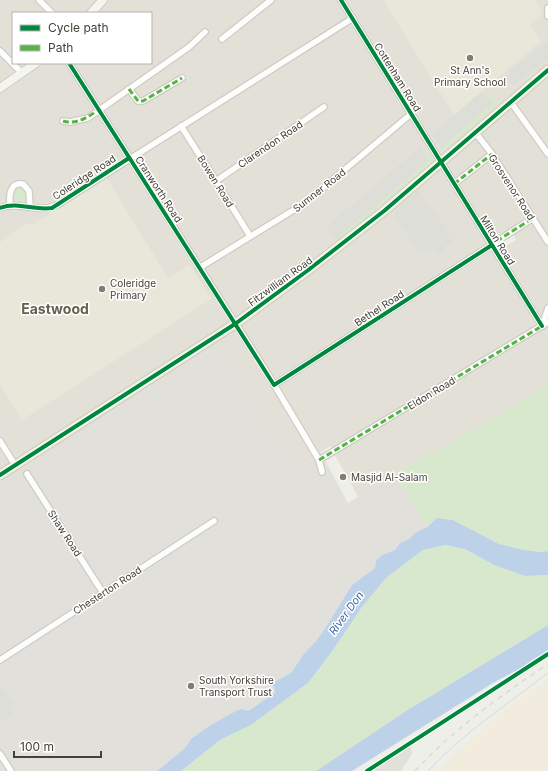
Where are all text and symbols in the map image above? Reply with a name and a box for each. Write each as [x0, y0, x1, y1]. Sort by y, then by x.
legend [12, 12, 152, 64]
text: Cycle path [48, 20, 109, 35]
text: Path [48, 40, 73, 55]
street label: Cottenham Road [372, 41, 424, 113]
marker: St Ann's Primary School [465, 53, 475, 63]
place label: St Ann's Primary School [434, 64, 506, 88]
street label: Clarendon Road [235, 118, 305, 170]
street label: Coleridge Road [50, 152, 118, 202]
street label: Grosvenor Road [486, 152, 538, 222]
street label: Bowen Road [195, 153, 237, 209]
street label: Cranworth Road [133, 154, 185, 224]
street label: Sumner Road [290, 166, 348, 214]
street label: Milton Road [478, 213, 518, 267]
street label: Fitzwilliam Road [246, 254, 314, 308]
place label: Coleridge Primary [110, 277, 156, 301]
marker: Coleridge Primary [97, 284, 107, 294]
street label: Bethel Road [352, 288, 406, 328]
district label: Eastwood [21, 300, 89, 317]
street label: Eldon Road [405, 374, 457, 412]
place label: Masjid Al-Salam [351, 471, 427, 483]
marker: Masjid Al-Salam [338, 472, 348, 482]
street label: Shaw Road [46, 507, 84, 559]
street label: Chesterton Road [70, 563, 144, 617]
water label: River Don [326, 588, 367, 637]
place label: South Yorkshire Transport Trust [199, 674, 274, 698]
marker: South Yorkshire Transport Trust [186, 681, 196, 691]
scale bar [14, 733, 101, 759]
text: 100 m [20, 739, 54, 754]

